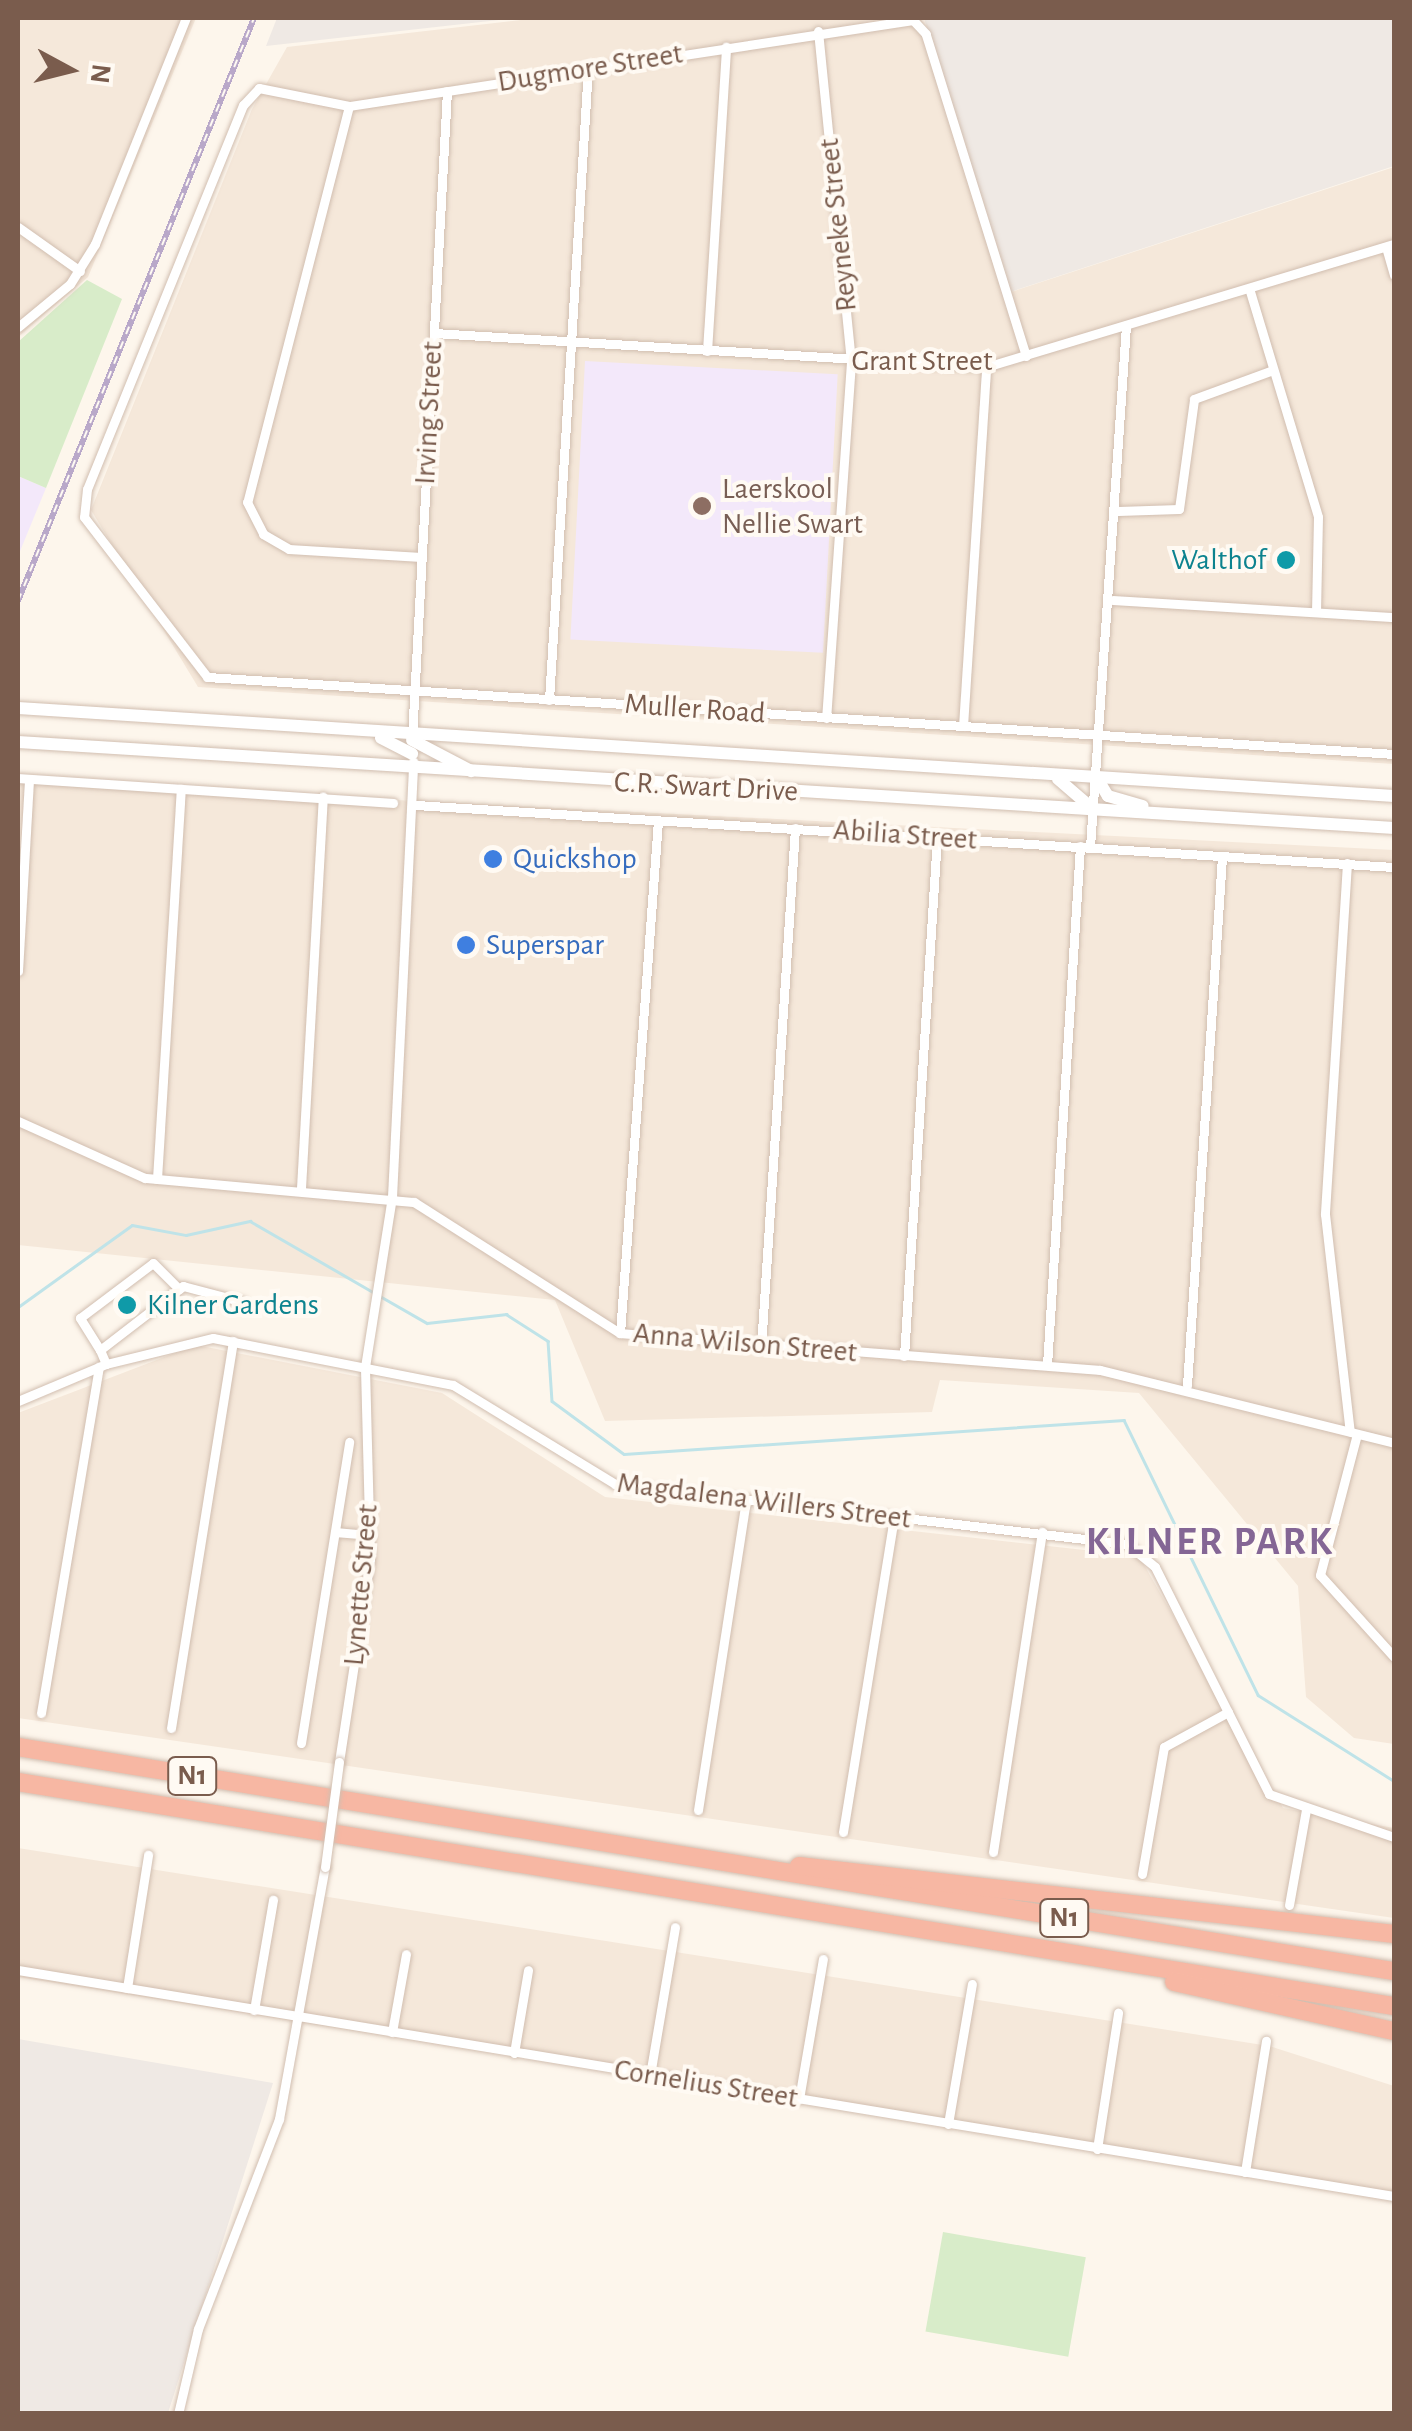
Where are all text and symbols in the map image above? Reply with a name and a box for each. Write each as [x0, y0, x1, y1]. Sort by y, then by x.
north arrow [20, 20, 120, 120]
street label: Dugmore Street [495, 36, 685, 100]
text: N [85, 62, 115, 85]
street label: Reyneke Street [811, 137, 865, 313]
street label: Irving Street [407, 340, 451, 486]
street label: Grant Street [852, 343, 992, 379]
place label: Laerskool Nellie Swart [722, 471, 863, 542]
marker: Laerskool Nellie Swart [691, 495, 713, 517]
place label: Walthof [1171, 542, 1266, 578]
marker: Walthof [1275, 549, 1297, 571]
street label: Muller Road [623, 686, 767, 732]
street label: C.R. Swart Drive [613, 764, 799, 810]
street label: Abilia Street [832, 812, 978, 858]
place label: Quickshop [513, 841, 637, 877]
marker: Quickshop [482, 848, 504, 870]
place label: Superspar [486, 927, 604, 963]
marker: Superspar [455, 934, 477, 956]
place label: Kilner Gardens [147, 1287, 319, 1323]
marker: Kilner Gardens [116, 1294, 138, 1316]
street label: Anna Wilson Street [632, 1315, 858, 1371]
street label: Magdalena Willers Street [615, 1465, 913, 1537]
street label: Lynette Street [336, 1503, 386, 1667]
district label: KILNER PARK [1086, 1518, 1334, 1566]
road number: N1 [167, 1753, 217, 1799]
road number: N1 [1039, 1895, 1089, 1941]
street label: Cornelius Street [612, 2052, 800, 2116]

